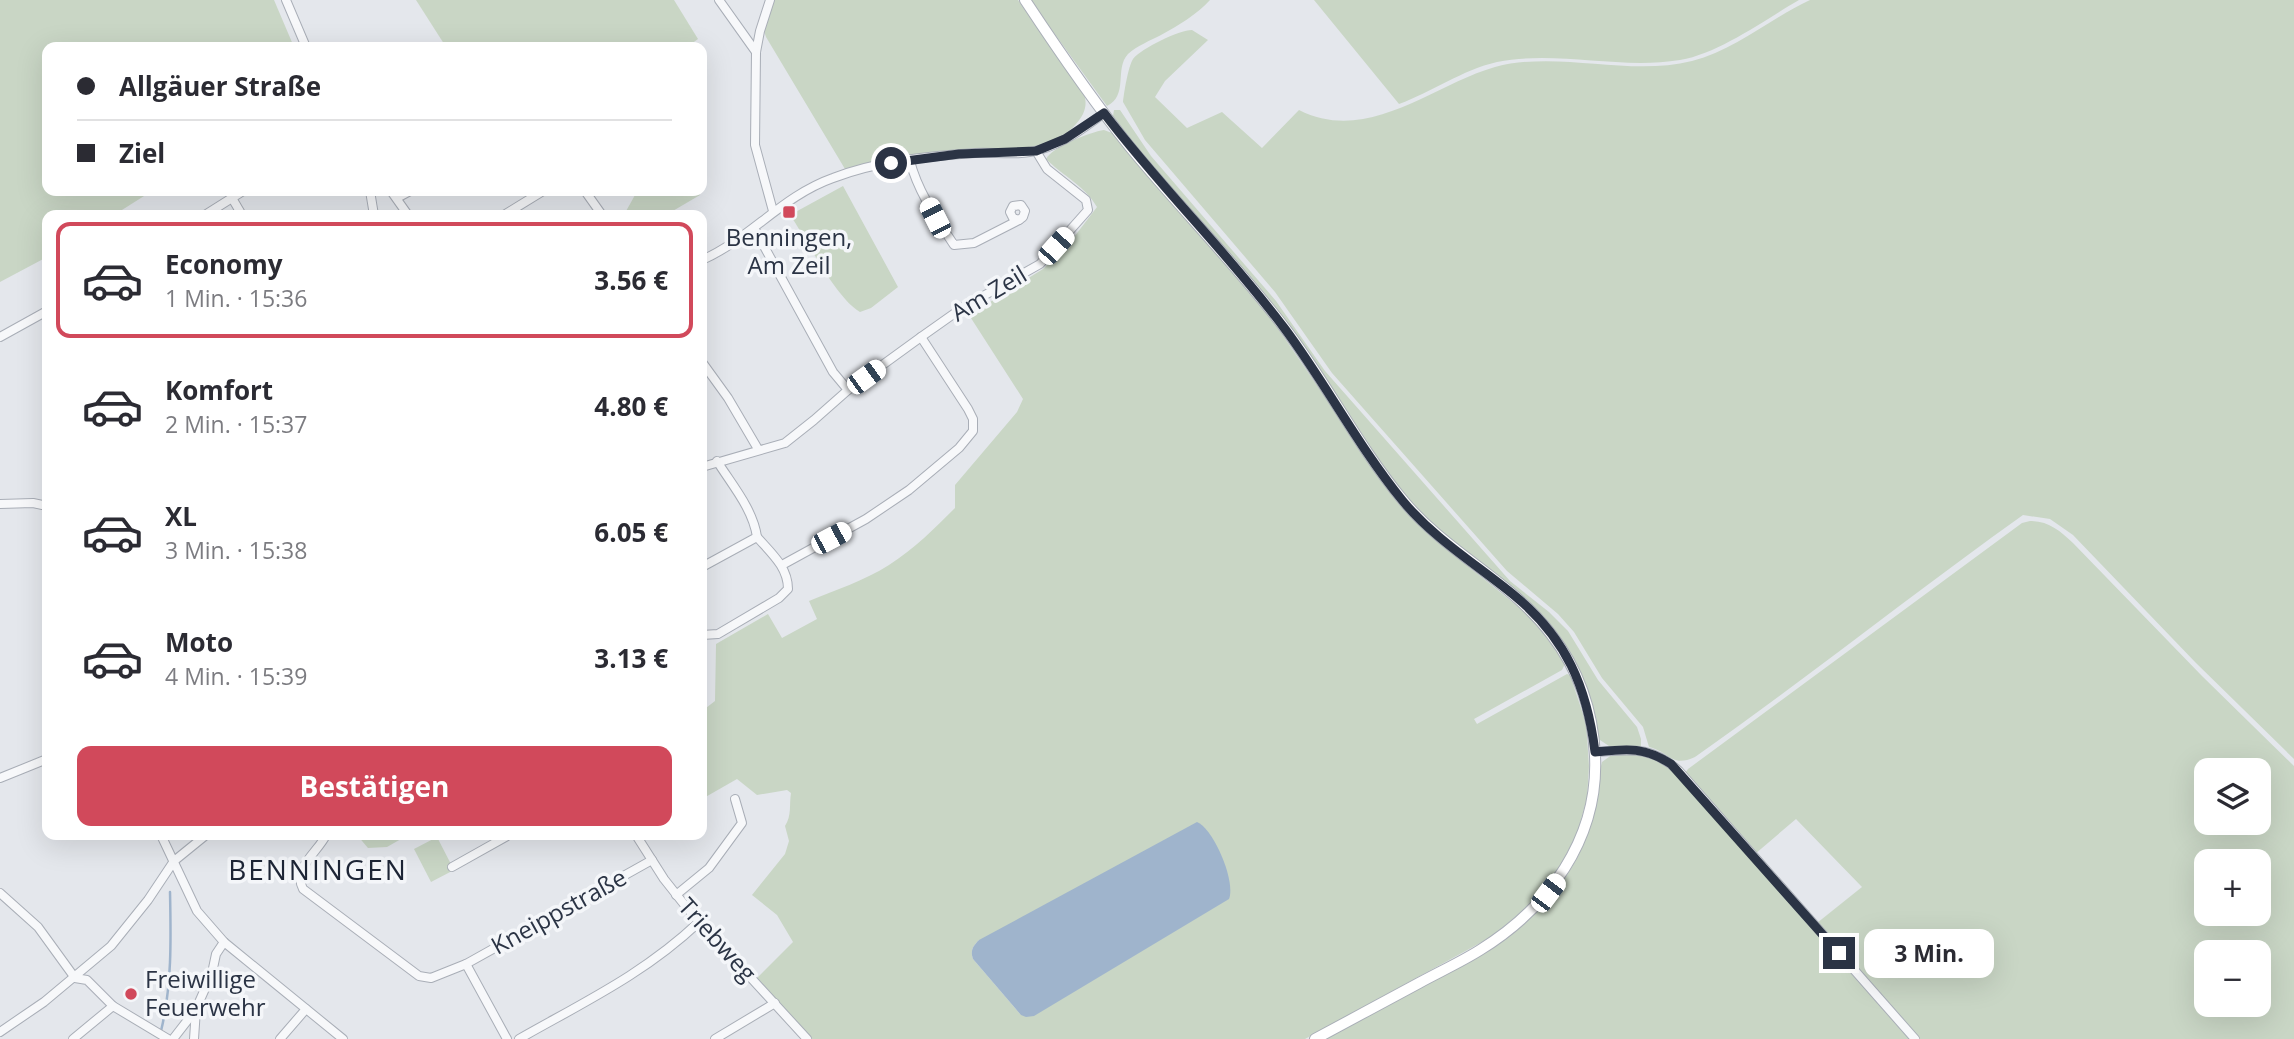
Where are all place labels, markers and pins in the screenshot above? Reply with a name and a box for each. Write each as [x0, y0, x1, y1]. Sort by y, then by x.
marker: Benningen, Am Zeil [781, 204, 797, 220]
place label: Benningen, Am Zeil [726, 220, 852, 281]
place label: Freiwillige Feuerwehr [145, 962, 266, 1023]
marker: Freiwillige Feuerwehr [123, 986, 139, 1002]

